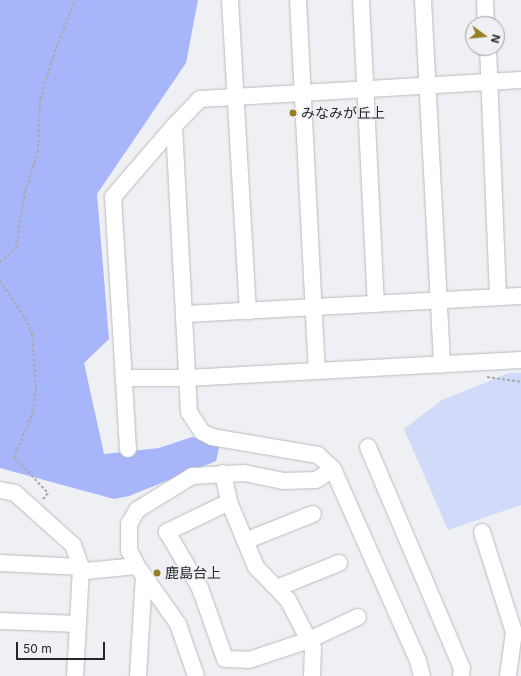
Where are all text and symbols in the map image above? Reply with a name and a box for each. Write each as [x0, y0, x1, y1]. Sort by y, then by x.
north arrow [465, 16, 505, 56]
text: N [488, 33, 503, 45]
place label: みなみが丘上 [301, 105, 385, 121]
marker: みなみが丘上 [288, 108, 298, 118]
place label: 鹿島台上 [165, 565, 221, 581]
marker: 鹿島台上 [152, 568, 162, 578]
scale bar [18, 634, 107, 660]
text: 50 m [23, 641, 52, 656]

